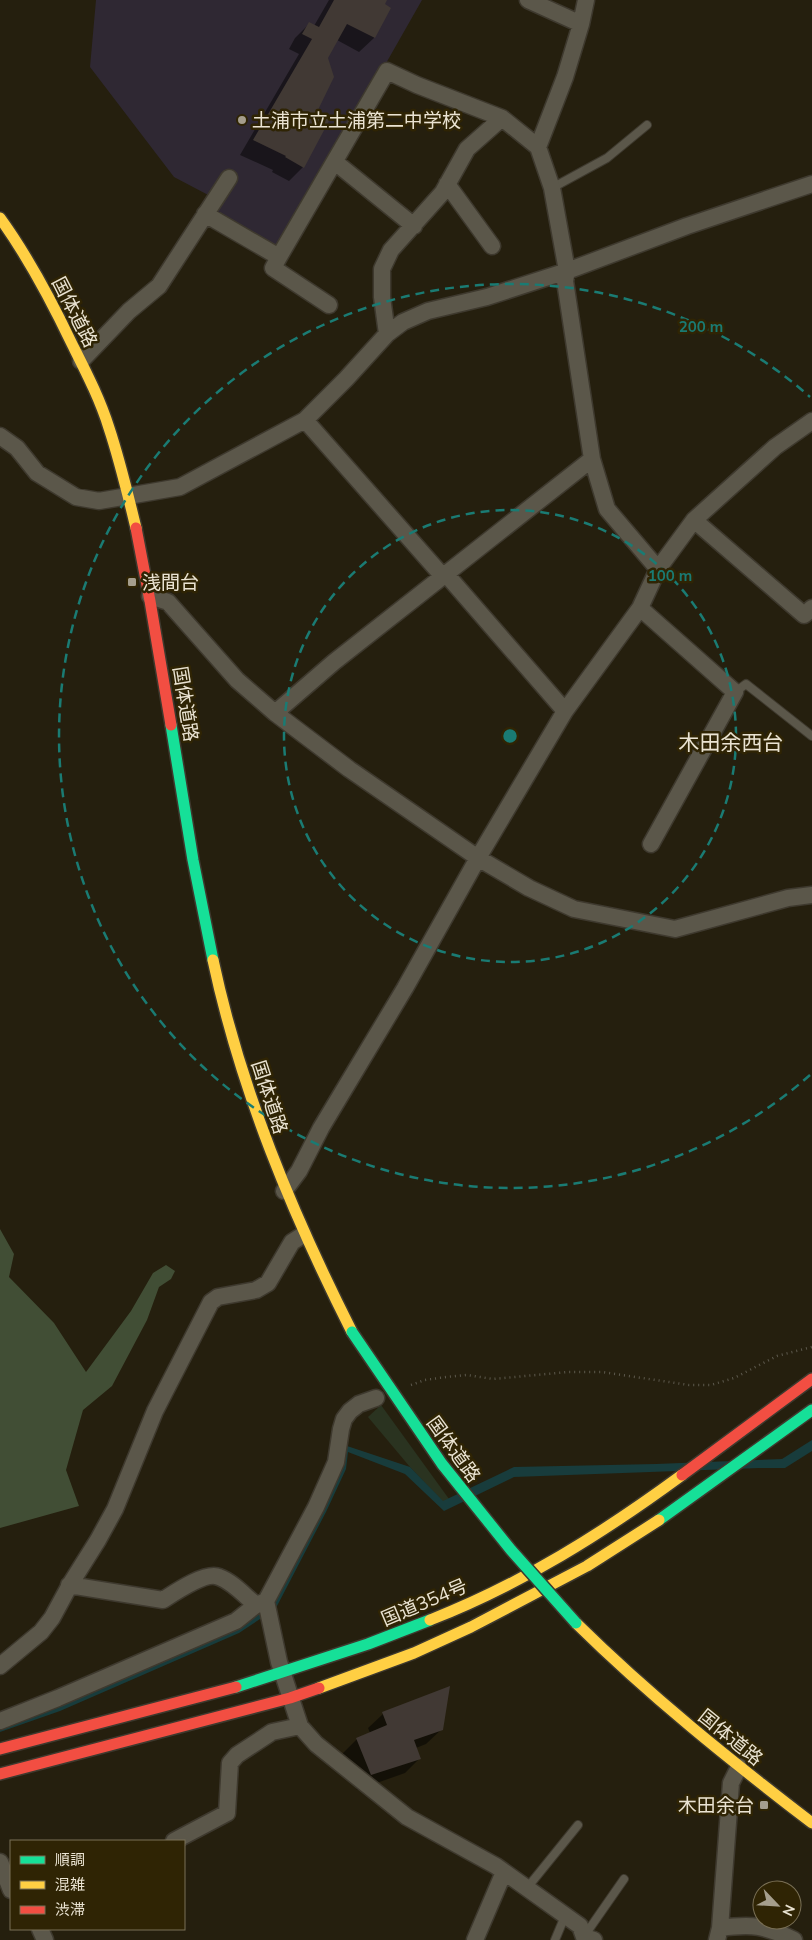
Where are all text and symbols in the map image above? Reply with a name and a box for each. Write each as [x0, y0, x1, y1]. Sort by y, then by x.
place label: 土浦市立土浦第二中学校 [252, 108, 461, 132]
marker: 土浦市立土浦第二中学校 [236, 114, 248, 126]
street label: 国体道路 [47, 273, 103, 351]
text: 200 m [679, 317, 723, 336]
text: 100 m [648, 566, 692, 585]
place label: 浅間台 [142, 570, 199, 594]
marker: 浅間台 [126, 576, 138, 588]
street label: 国体道路 [168, 665, 204, 743]
centre of rings [501, 727, 519, 745]
district label: 木田余西台 [679, 729, 784, 755]
street label: 国体道路 [247, 1057, 293, 1137]
street label: 国体道路 [422, 1411, 486, 1487]
street label: 国道354号 [377, 1573, 471, 1631]
street label: 国体道路 [694, 1704, 768, 1770]
place label: 木田余台 [678, 1793, 754, 1817]
marker: 木田余台 [758, 1799, 770, 1811]
legend [10, 1840, 185, 1930]
text: 順調 [55, 1850, 85, 1869]
text: 混雑 [55, 1875, 85, 1894]
north arrow [752, 1880, 802, 1930]
text: 渋滞 [55, 1900, 85, 1919]
text: N [778, 1902, 799, 1919]

